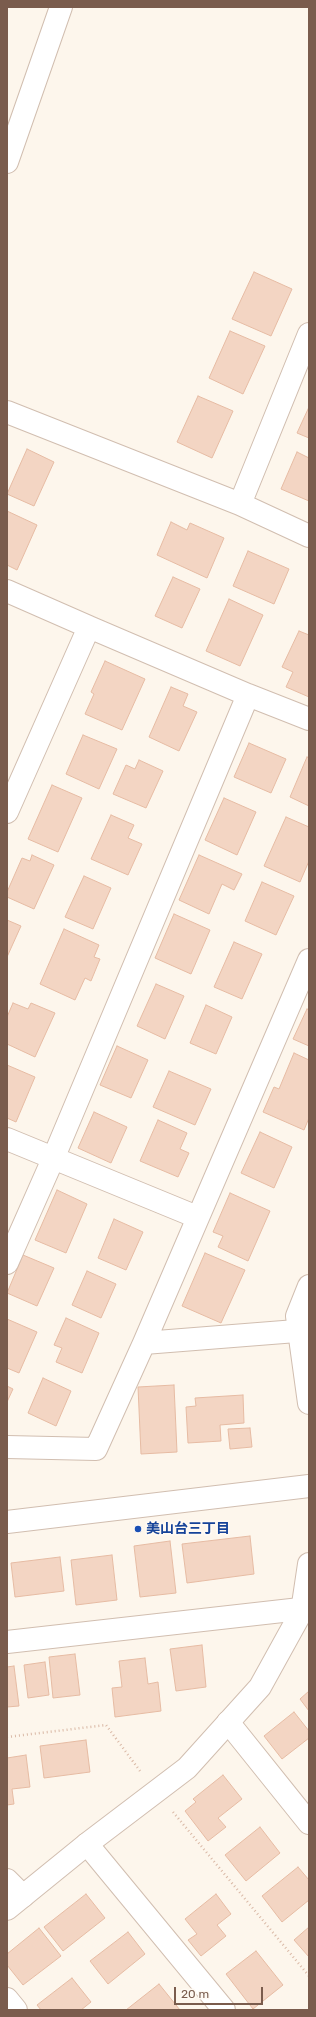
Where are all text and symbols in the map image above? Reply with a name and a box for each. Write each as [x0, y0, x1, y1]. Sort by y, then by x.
place label: 美山台三丁目 [146, 1521, 230, 1537]
marker: 美山台三丁目 [133, 1524, 143, 1534]
scale bar [176, 1979, 265, 2005]
text: 20 m [181, 1987, 209, 2001]

